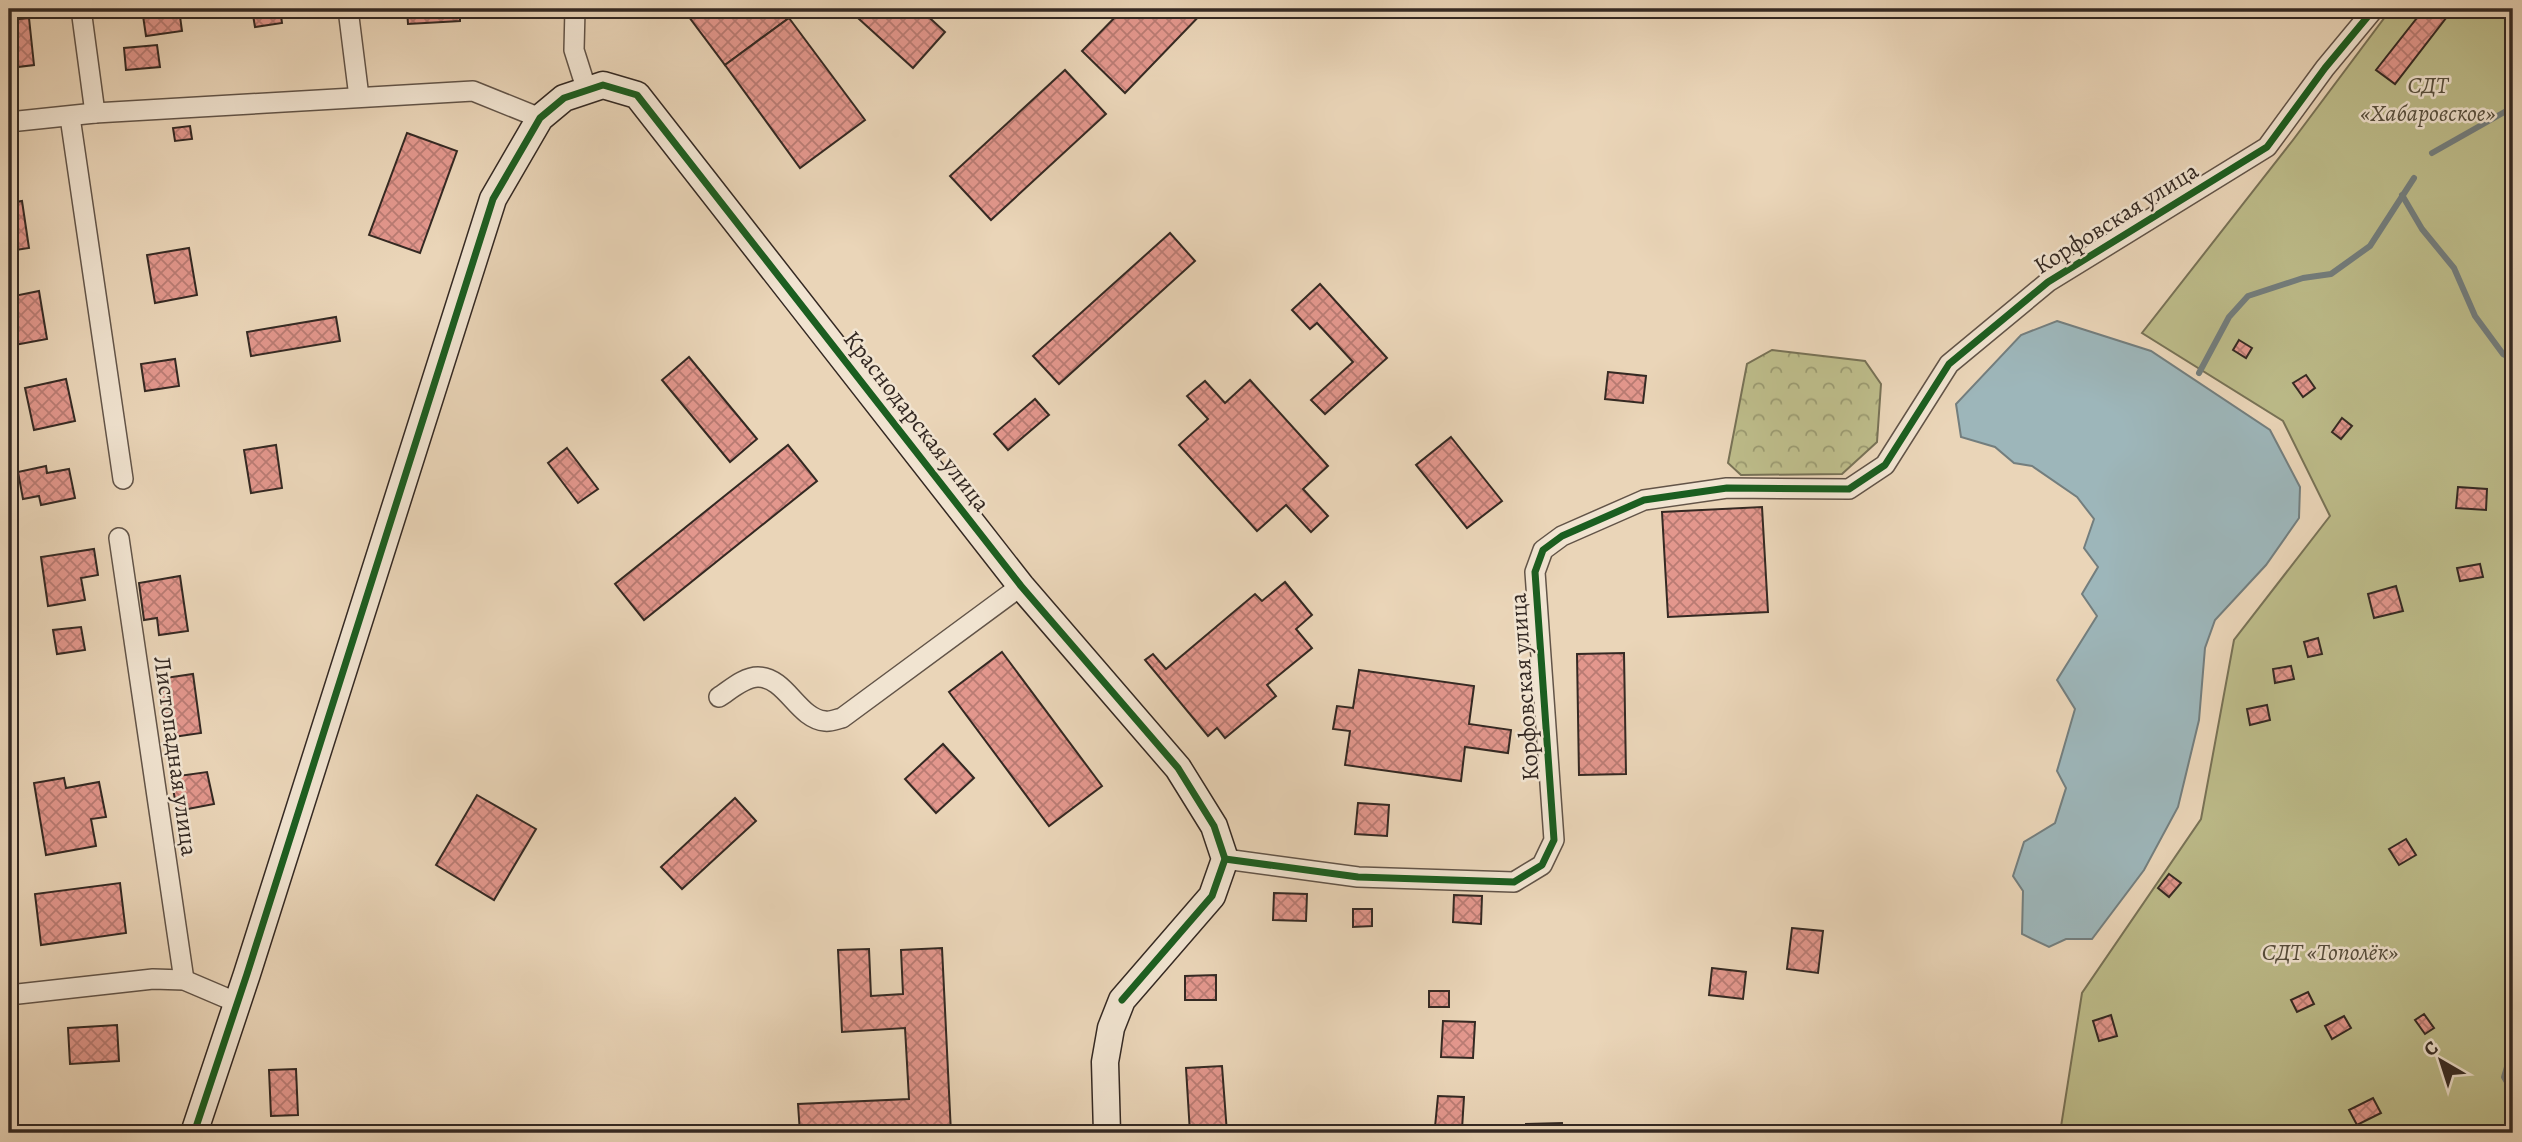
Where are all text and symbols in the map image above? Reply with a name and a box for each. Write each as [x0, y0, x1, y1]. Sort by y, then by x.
park label: СДТ «Хабаровское» [2361, 69, 2496, 129]
street label: Корфовская улица [2028, 154, 2204, 282]
street label: Краснодарская улица [836, 324, 998, 518]
street label: Корфовская улица [1501, 592, 1547, 782]
street label: Листопадная улица [146, 654, 206, 858]
park label: СДТ «Тополёк» [2262, 936, 2398, 968]
north arrow [2406, 1026, 2476, 1096]
text: С [2418, 1035, 2444, 1062]

